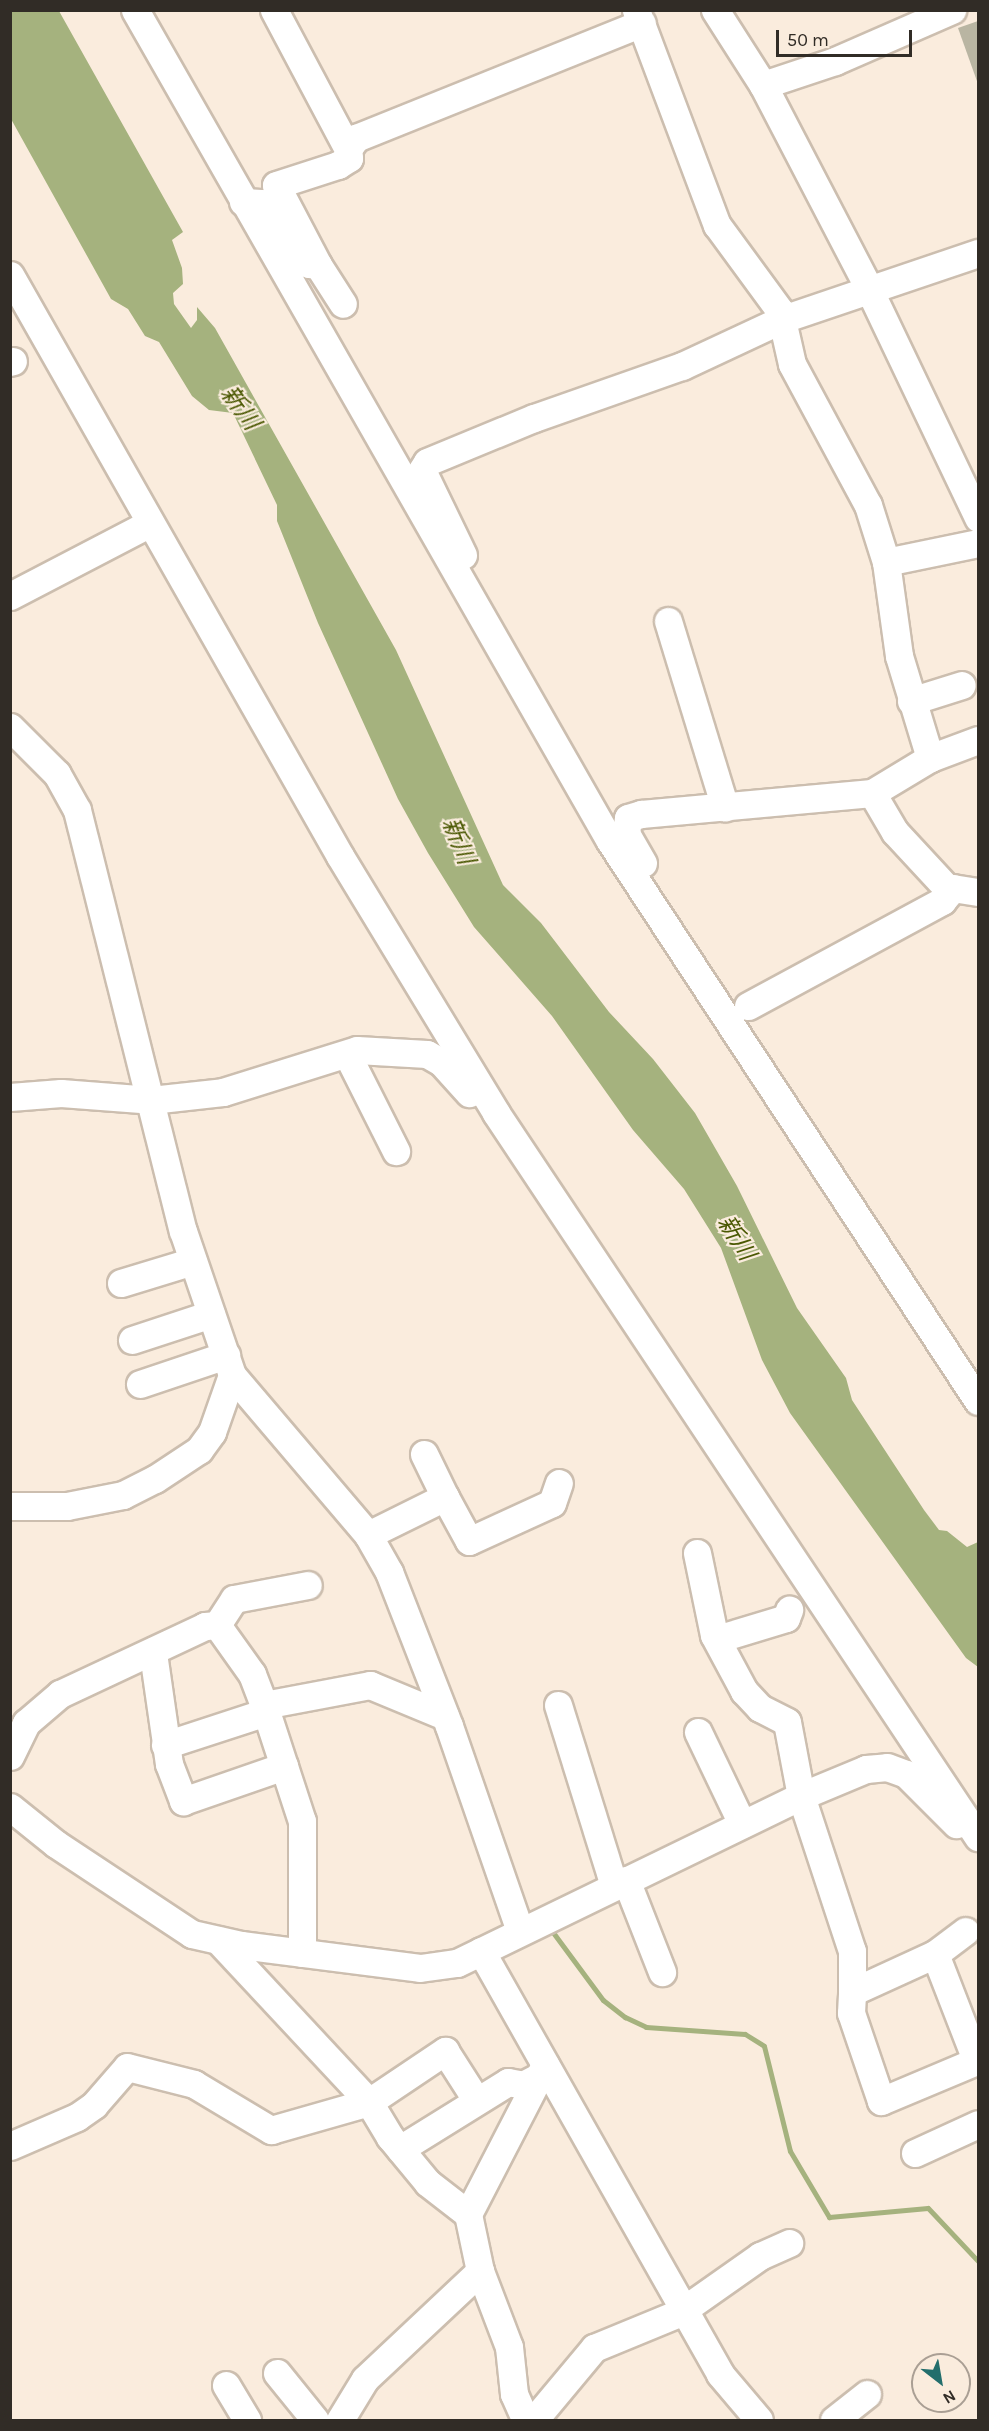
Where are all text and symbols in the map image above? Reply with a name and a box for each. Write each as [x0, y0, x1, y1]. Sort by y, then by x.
scale bar [779, 18, 916, 56]
text: 50 m [787, 29, 829, 51]
water label: 新川 [214, 380, 266, 436]
water label: 新川 [436, 813, 480, 869]
water label: 新川 [711, 1210, 761, 1266]
north arrow [911, 2353, 971, 2413]
text: N [940, 2386, 959, 2408]

